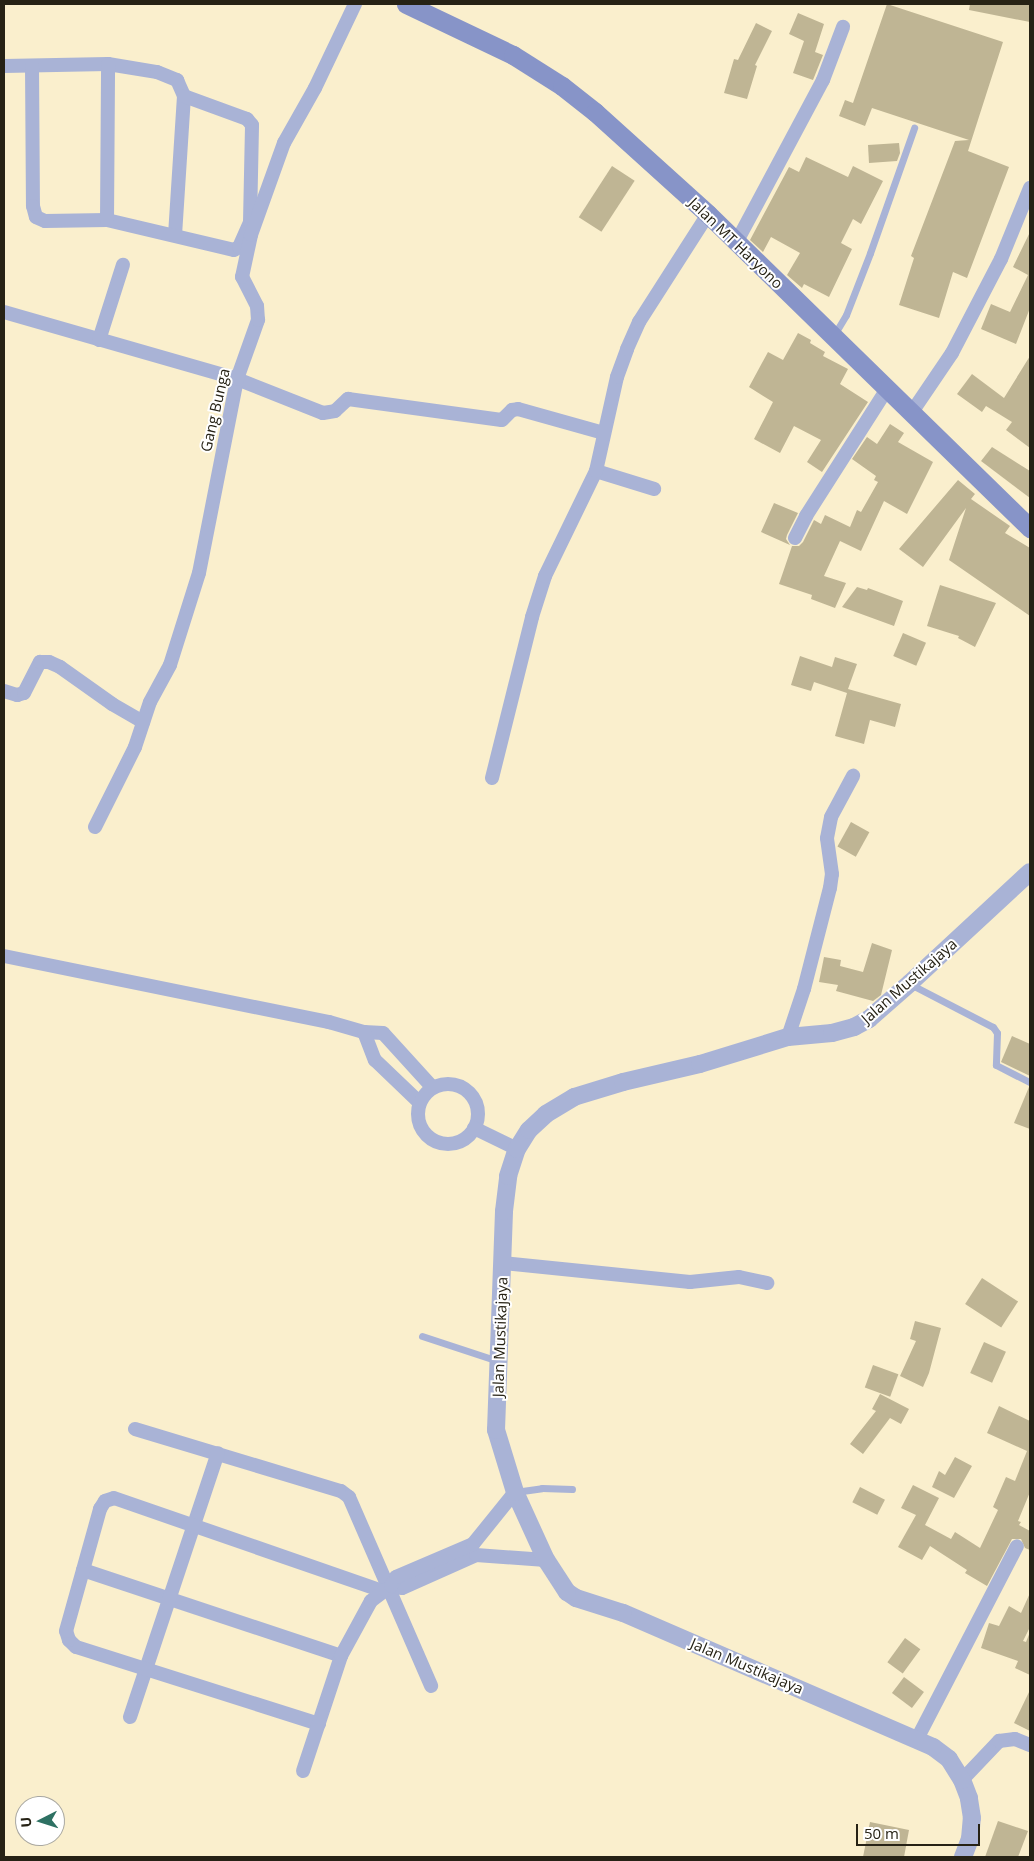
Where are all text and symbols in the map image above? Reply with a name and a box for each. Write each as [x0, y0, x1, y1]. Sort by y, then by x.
street label: Jalan MT Haryono [685, 194, 787, 292]
street label: Gang Bunga [197, 367, 233, 453]
street label: Jalan Mustikajaya [858, 935, 960, 1027]
street label: Jalan Mustikajaya [489, 1276, 511, 1398]
street label: Jalan Mustikajaya [688, 1634, 806, 1698]
north arrow [15, 1796, 65, 1846]
scale bar [859, 1814, 983, 1846]
text: U [16, 1816, 35, 1828]
text: 50 m [864, 1823, 899, 1843]

